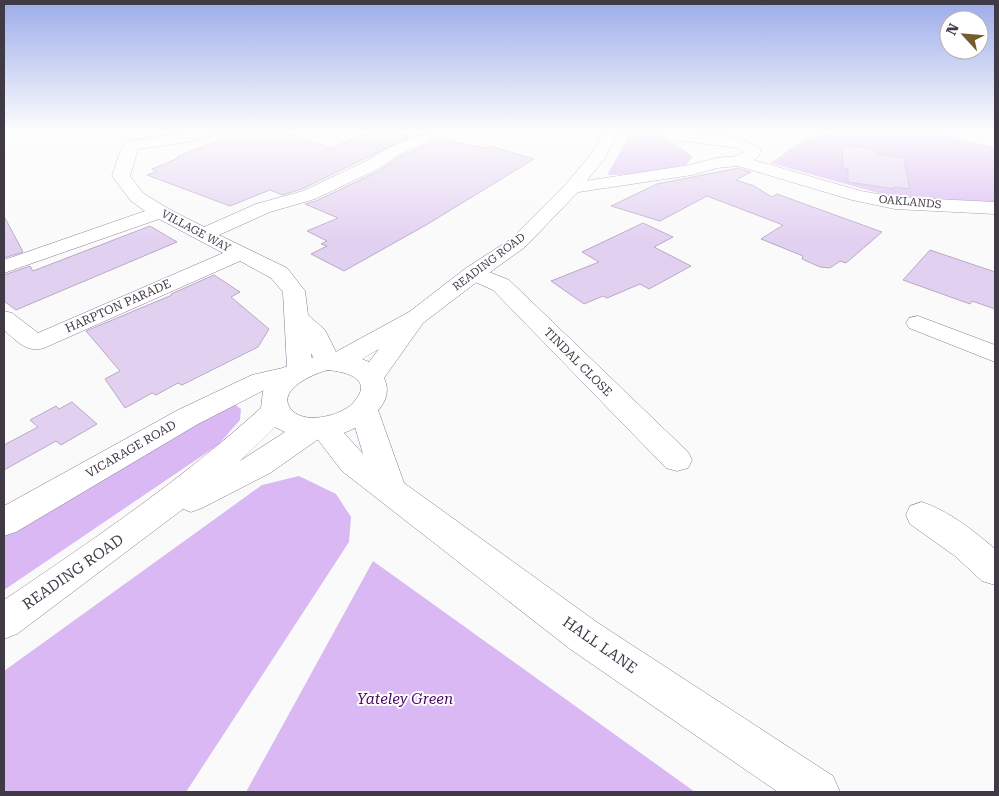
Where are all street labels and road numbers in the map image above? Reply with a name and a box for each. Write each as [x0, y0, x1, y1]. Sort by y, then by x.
street label: OAKLANDS [878, 193, 942, 211]
street label: VILLAGE WAY [159, 207, 233, 255]
street label: READING ROAD [450, 231, 528, 293]
street label: HARPTON PARADE [63, 276, 173, 336]
street label: TINDAL CLOSE [541, 325, 615, 399]
street label: VICARAGE ROAD [83, 418, 179, 480]
street label: READING ROAD [19, 530, 127, 614]
street label: HALL LANE [559, 613, 641, 677]

